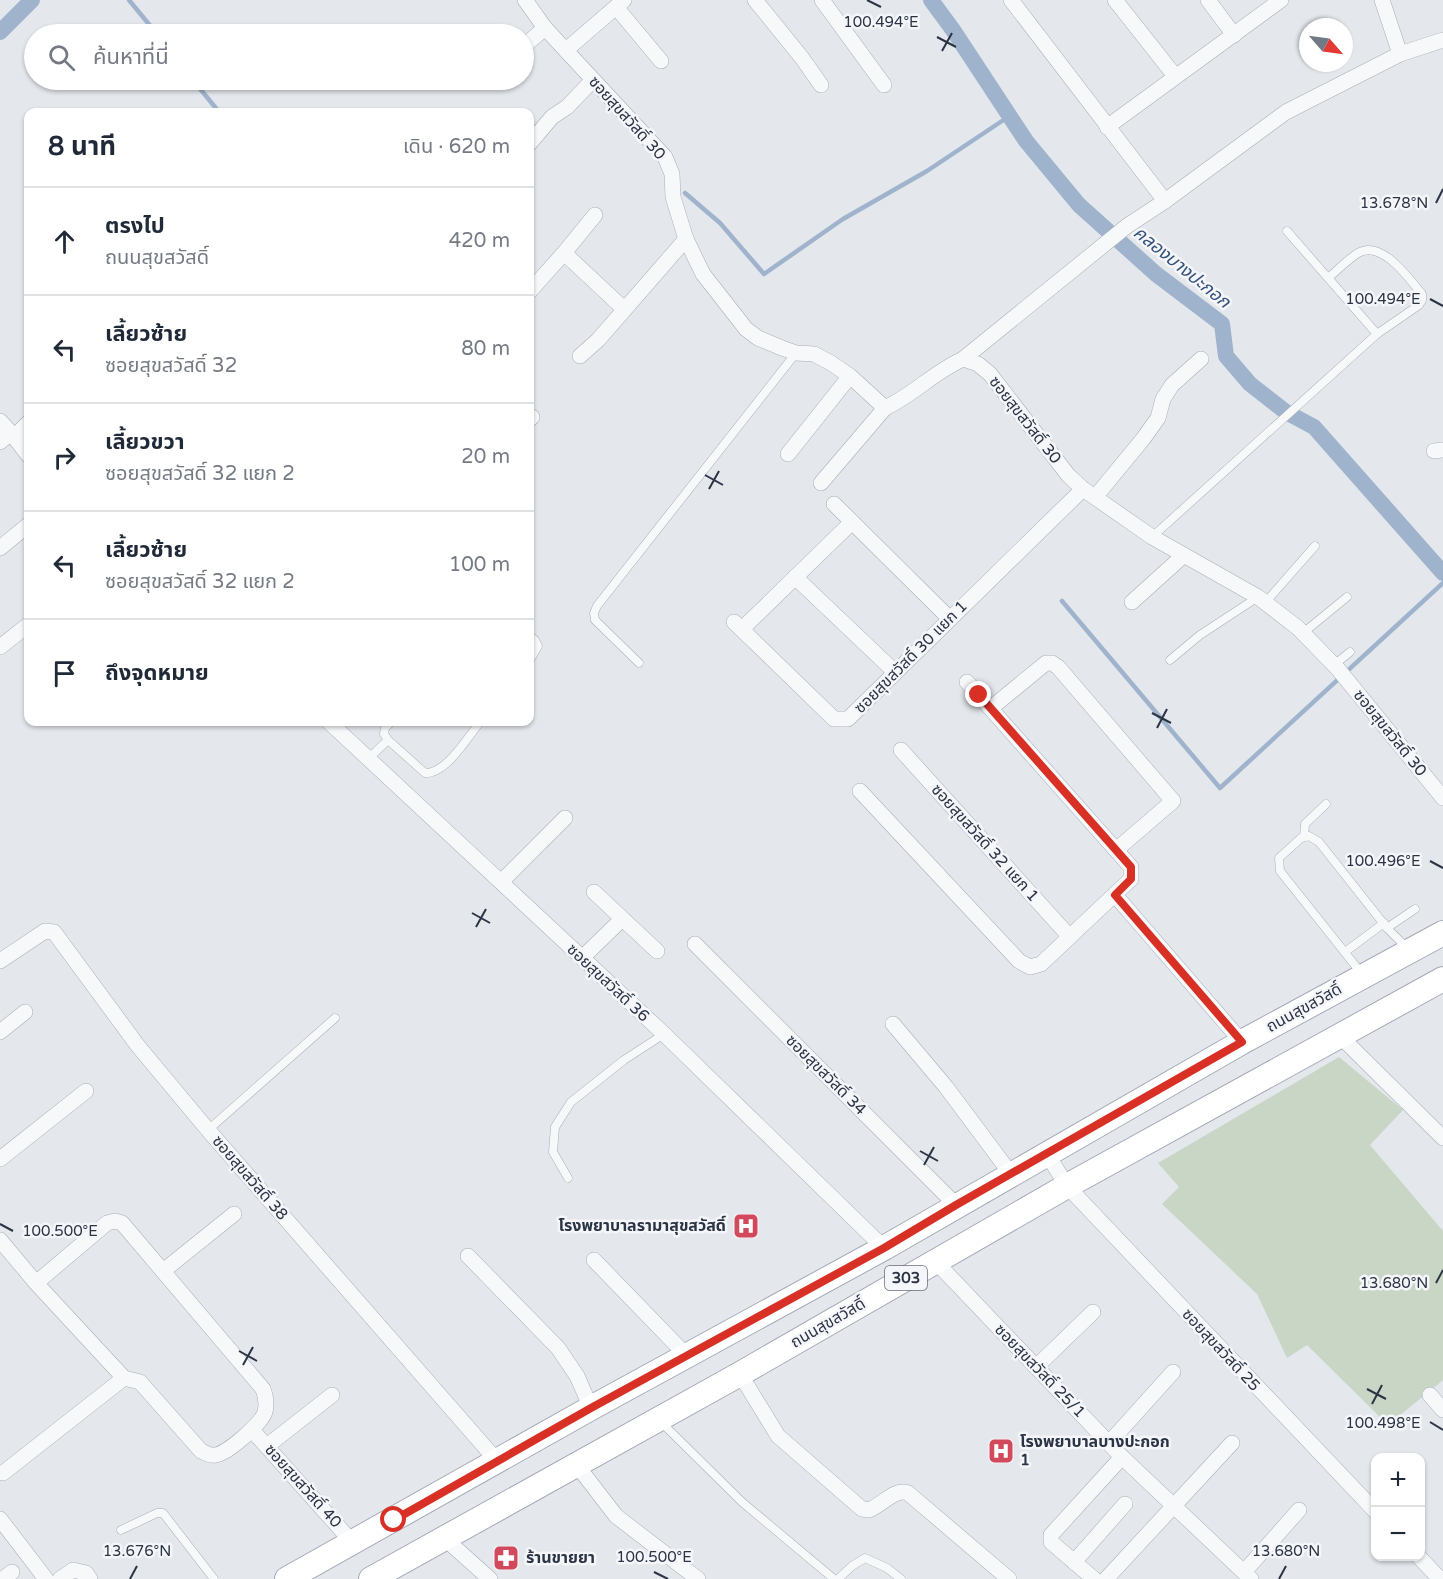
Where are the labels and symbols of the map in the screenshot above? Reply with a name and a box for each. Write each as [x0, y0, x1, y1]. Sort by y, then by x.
text: 100.494°E [843, 13, 919, 31]
north arrow [1299, 18, 1353, 72]
street label: ซอยสุขสวัสดิ์ 30 [584, 72, 670, 164]
text: 13.678°N [1360, 194, 1428, 212]
water label: คลองบางปะกอก [1129, 221, 1236, 313]
text: 100.494°E [1345, 290, 1421, 308]
street label: ซอยสุขสวัสดิ์ 30 [985, 372, 1065, 468]
street label: ซอยสุขสวัสดิ์ 30 แยก 1 [850, 596, 972, 718]
route end [965, 681, 991, 707]
street label: ซอยสุขสวัสดิ์ 30 [1349, 686, 1431, 780]
street label: ซอยสุขสวัสดิ์ 32 แยก 1 [927, 780, 1043, 906]
text: 100.496°E [1345, 852, 1421, 870]
street label: ซอยสุขสวัสดิ์ 36 [562, 940, 654, 1026]
street label: ถนนสุขสวัสดิ์ [1263, 979, 1345, 1037]
street label: ซอยสุขสวัสดิ์ 34 [782, 1030, 871, 1119]
street label: ซอยสุขสวัสดิ์ 38 [208, 1131, 292, 1224]
hospital icon: โรงพยาบาลรามาสุขสวัสดิ์ [731, 1211, 761, 1241]
place label: โรงพยาบาลรามาสุขสวัสดิ์ [559, 1215, 727, 1236]
text: 100.500°E [22, 1222, 98, 1240]
road number: 303 [885, 1266, 927, 1290]
text: 13.680°N [1360, 1274, 1428, 1292]
street label: ถนนสุขสวัสดิ์ [787, 1293, 869, 1352]
street label: ซอยสุขสวัสดิ์ 25 [1178, 1304, 1264, 1396]
street label: ซอยสุขสวัสดิ์ 25/1 [990, 1320, 1090, 1422]
text: 100.498°E [1345, 1414, 1421, 1432]
place label: โรงพยาบาลบางปะกอก 1 [1020, 1432, 1170, 1470]
hospital icon: โรงพยาบาลบางปะกอก 1 [986, 1436, 1016, 1466]
street label: ซอยสุขสวัสดิ์ 40 [260, 1440, 346, 1532]
route start [380, 1506, 406, 1532]
text: 13.676°N [103, 1542, 171, 1560]
text: 13.680°N [1252, 1542, 1320, 1560]
pharmacy icon: ร้านขายยา [491, 1543, 521, 1573]
place label: ร้านขายยา [526, 1548, 595, 1568]
text: 100.500°E [616, 1548, 692, 1566]

